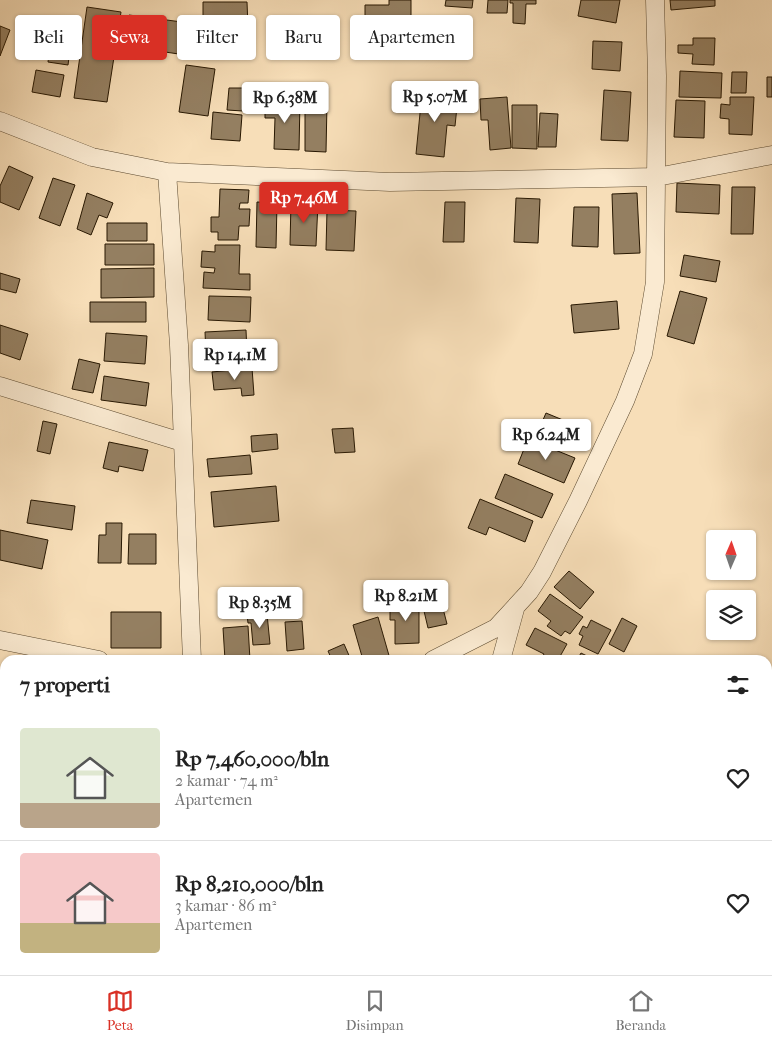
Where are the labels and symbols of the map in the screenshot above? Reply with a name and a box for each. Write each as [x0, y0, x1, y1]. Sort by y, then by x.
pin: Rp 5.07M [383, 80, 487, 123]
pin: Rp 6.38M [233, 82, 337, 124]
pin: Rp 7.46M [252, 182, 356, 224]
pin: Rp 14.1M [183, 338, 287, 381]
pin: Rp 6.24M [494, 418, 598, 461]
north arrow [706, 530, 756, 580]
pin: Rp 8.21M [354, 580, 458, 622]
pin: Rp 8.35M [208, 586, 312, 629]

